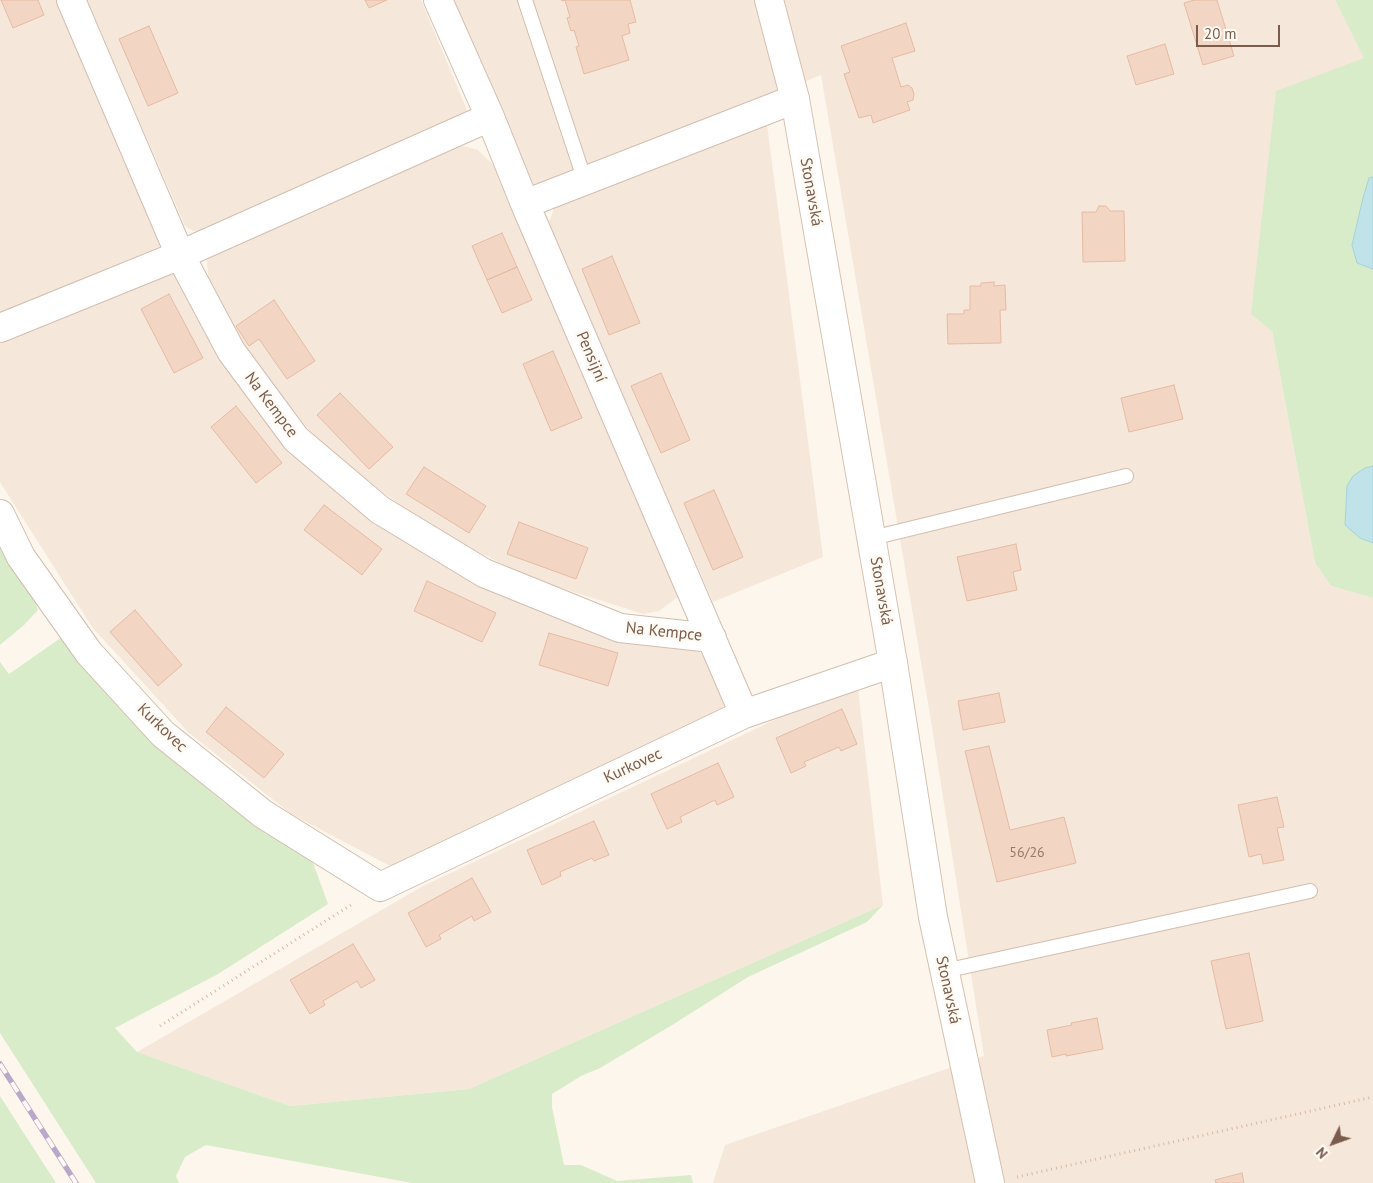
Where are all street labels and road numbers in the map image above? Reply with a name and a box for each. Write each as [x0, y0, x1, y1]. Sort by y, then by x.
street label: Stonavská [796, 156, 826, 228]
street label: Pensijní [572, 329, 610, 385]
street label: Na Kempce [240, 369, 302, 441]
street label: Stonavská [866, 555, 896, 627]
street label: Na Kempce [625, 618, 703, 646]
street label: Kurkovec [133, 700, 191, 756]
street label: Kurkovec [601, 744, 665, 788]
street label: Stonavská [931, 954, 965, 1026]

